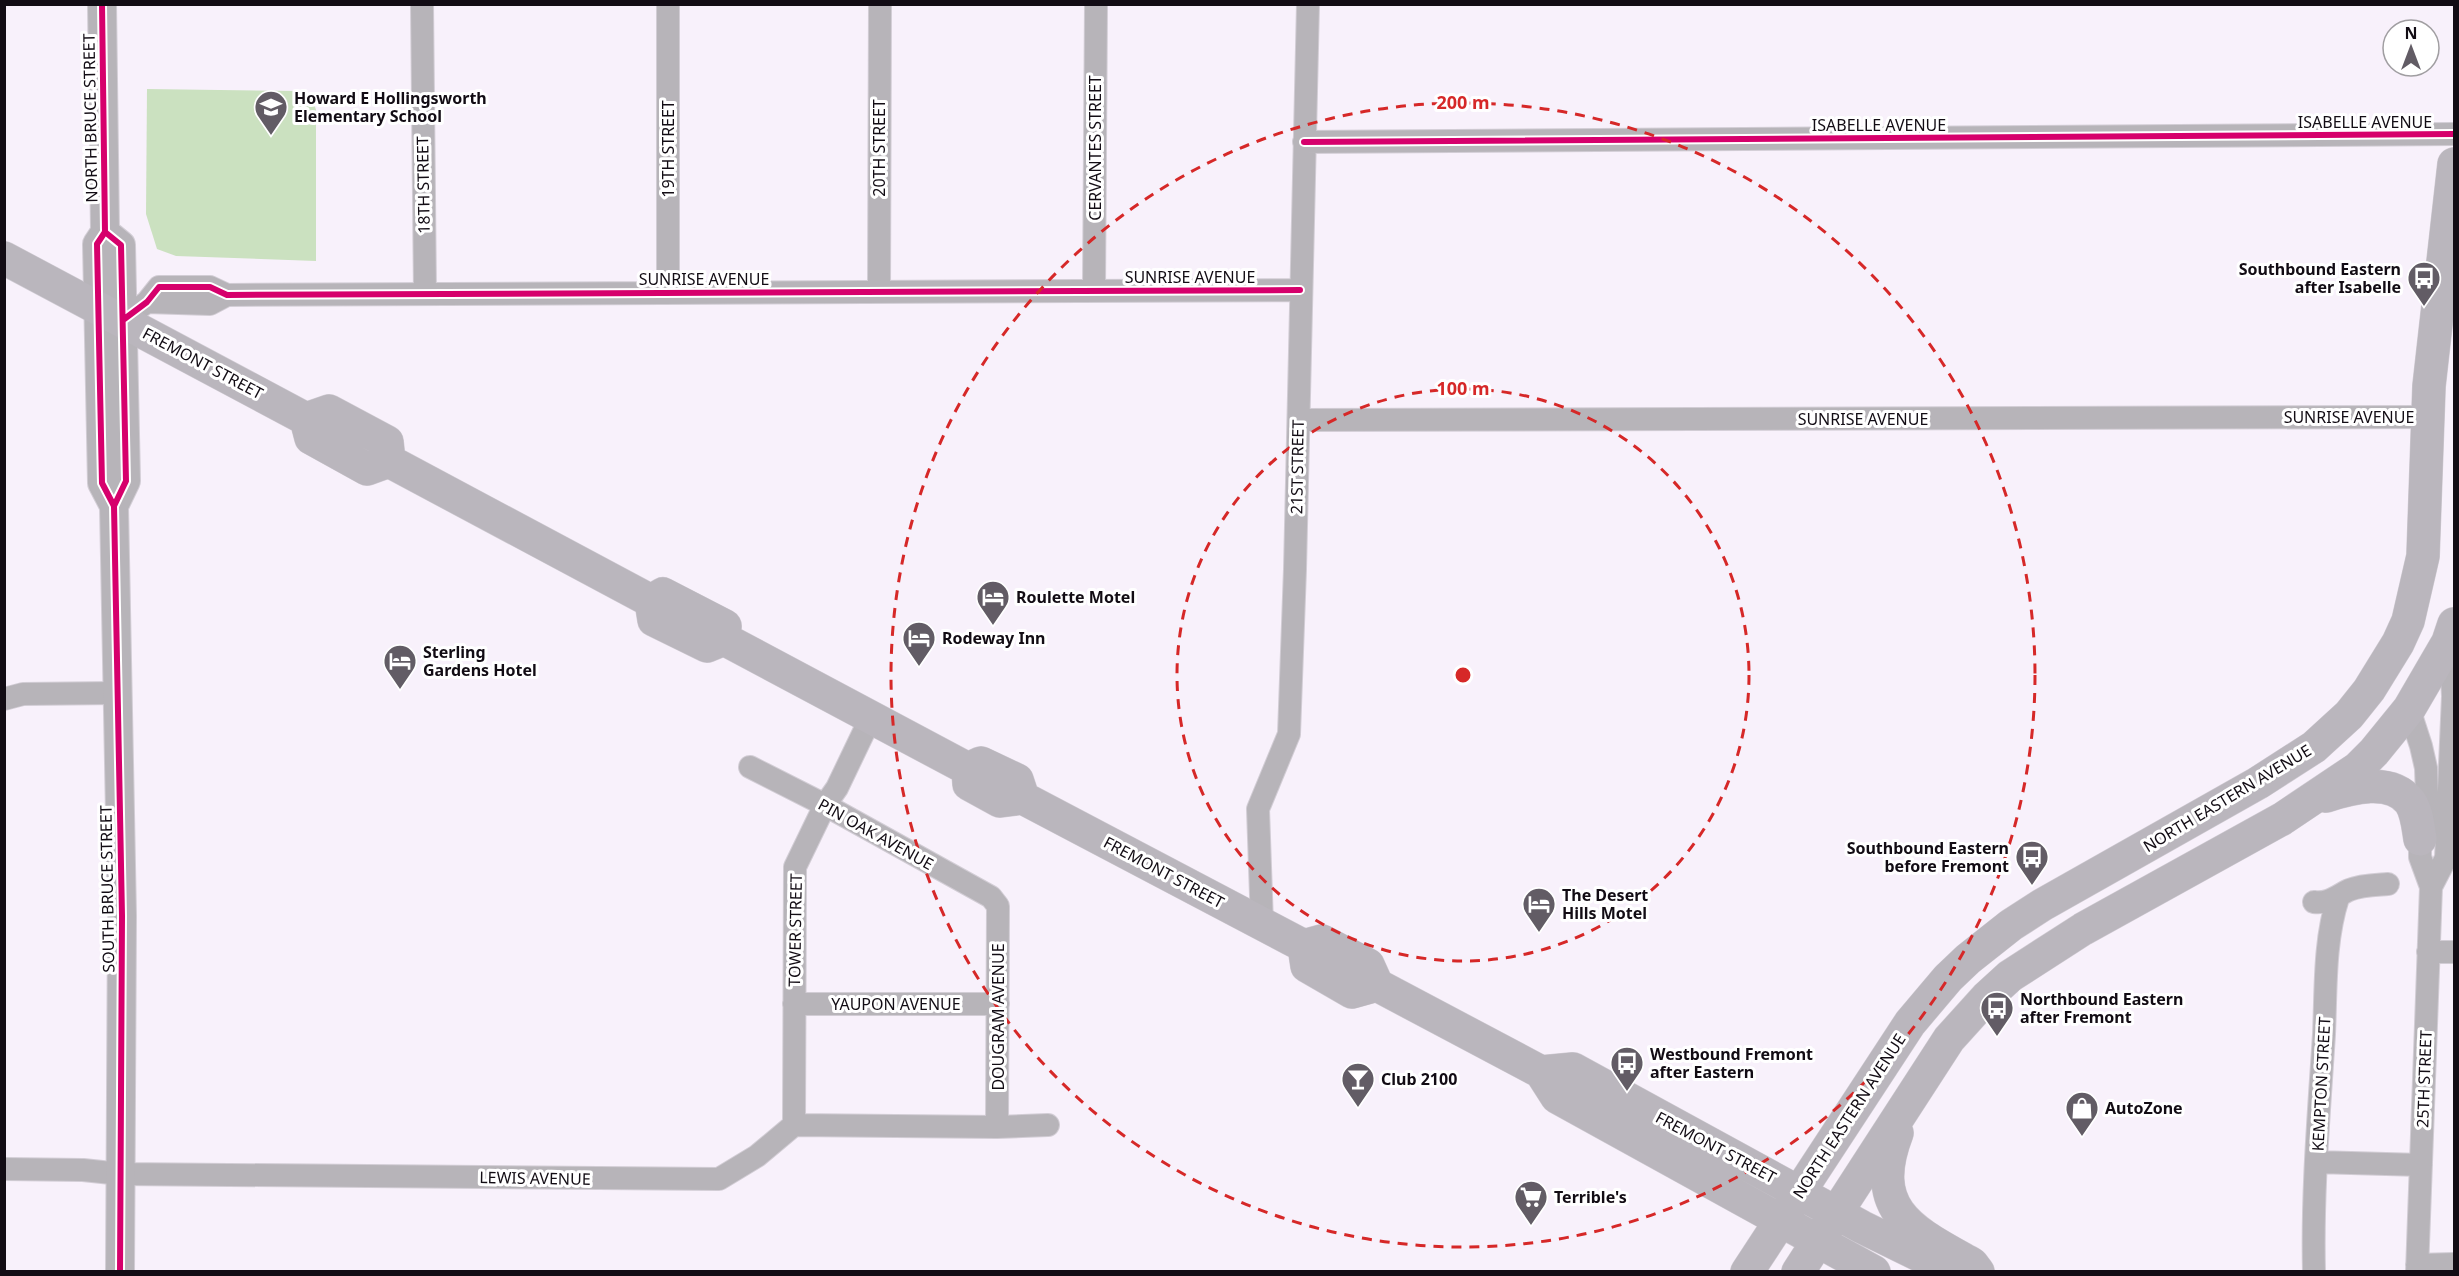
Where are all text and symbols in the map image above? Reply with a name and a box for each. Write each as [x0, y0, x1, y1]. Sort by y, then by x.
north arrow [2381, 18, 2441, 78]
text: N [2404, 22, 2418, 44]
street label: NORTH BRUCE STREET [78, 33, 102, 203]
street label: CERVANTES STREET [1084, 75, 1106, 221]
place label: Howard E Hollingsworth Elementary School [294, 87, 487, 127]
school or university icon: Howard E Hollingsworth Elementary School [253, 89, 289, 136]
text: 200 m [1436, 90, 1490, 114]
street label: 20TH STREET [868, 99, 890, 197]
street label: 19TH STREET [657, 100, 679, 198]
street label: ISABELLE AVENUE [2298, 111, 2432, 133]
street label: ISABELLE AVENUE [1812, 114, 1946, 136]
street label: 18TH STREET [411, 136, 435, 234]
place label: Southbound Eastern after Isabelle [2239, 258, 2401, 298]
bus stop icon: Southbound Eastern after Isabelle [2406, 260, 2442, 307]
street label: SUNRISE AVENUE [1125, 266, 1255, 288]
street label: SUNRISE AVENUE [639, 268, 769, 290]
street label: FREMONT STREET [139, 322, 267, 404]
text: 100 m [1436, 376, 1490, 400]
street label: SUNRISE AVENUE [2284, 406, 2414, 428]
street label: SUNRISE AVENUE [1798, 408, 1928, 430]
street label: 21ST STREET [1285, 419, 1309, 514]
hotel icon: Roulette Motel [975, 579, 1011, 626]
place label: Roulette Motel [1016, 586, 1135, 608]
hotel icon: Rodeway Inn [901, 620, 937, 667]
place label: Rodeway Inn [942, 627, 1045, 649]
place label: Sterling Gardens Hotel [423, 641, 537, 681]
hotel icon: Sterling Gardens Hotel [382, 643, 418, 690]
centre of rings [1453, 665, 1473, 685]
street label: NORTH EASTERN AVENUE [2139, 739, 2315, 857]
street label: PIN OAK AVENUE [814, 793, 938, 875]
street label: SOUTH BRUCE STREET [95, 805, 119, 973]
street label: FREMONT STREET [1100, 831, 1228, 913]
place label: Southbound Eastern before Fremont [1847, 837, 2009, 877]
bus stop icon: Southbound Eastern before Fremont [2014, 839, 2050, 886]
street label: TOWER STREET [783, 873, 807, 987]
place label: The Desert Hills Motel [1562, 884, 1648, 924]
hotel icon: The Desert Hills Motel [1521, 886, 1557, 933]
street label: DOUGRAM AVENUE [987, 943, 1009, 1091]
place label: Northbound Eastern after Fremont [2020, 988, 2183, 1028]
bus stop icon: Northbound Eastern after Fremont [1979, 990, 2015, 1037]
street label: YAUPON AVENUE [831, 993, 961, 1015]
street label: KEMPTON STREET [2306, 1016, 2336, 1152]
street label: NORTH EASTERN AVENUE [1787, 1029, 1911, 1203]
street label: 25TH STREET [2411, 1030, 2437, 1128]
place label: Westbound Fremont after Eastern [1650, 1043, 1813, 1083]
bus stop icon: Westbound Fremont after Eastern [1609, 1045, 1645, 1092]
bar icon: Club 2100 [1340, 1061, 1376, 1108]
place label: Club 2100 [1381, 1068, 1457, 1090]
shop icon: AutoZone [2064, 1090, 2100, 1137]
place label: AutoZone [2105, 1097, 2183, 1119]
street label: FREMONT STREET [1652, 1106, 1780, 1188]
street label: LEWIS AVENUE [479, 1166, 591, 1190]
supermarket icon: Terrible's [1513, 1179, 1549, 1226]
place label: Terrible's [1554, 1186, 1627, 1208]

